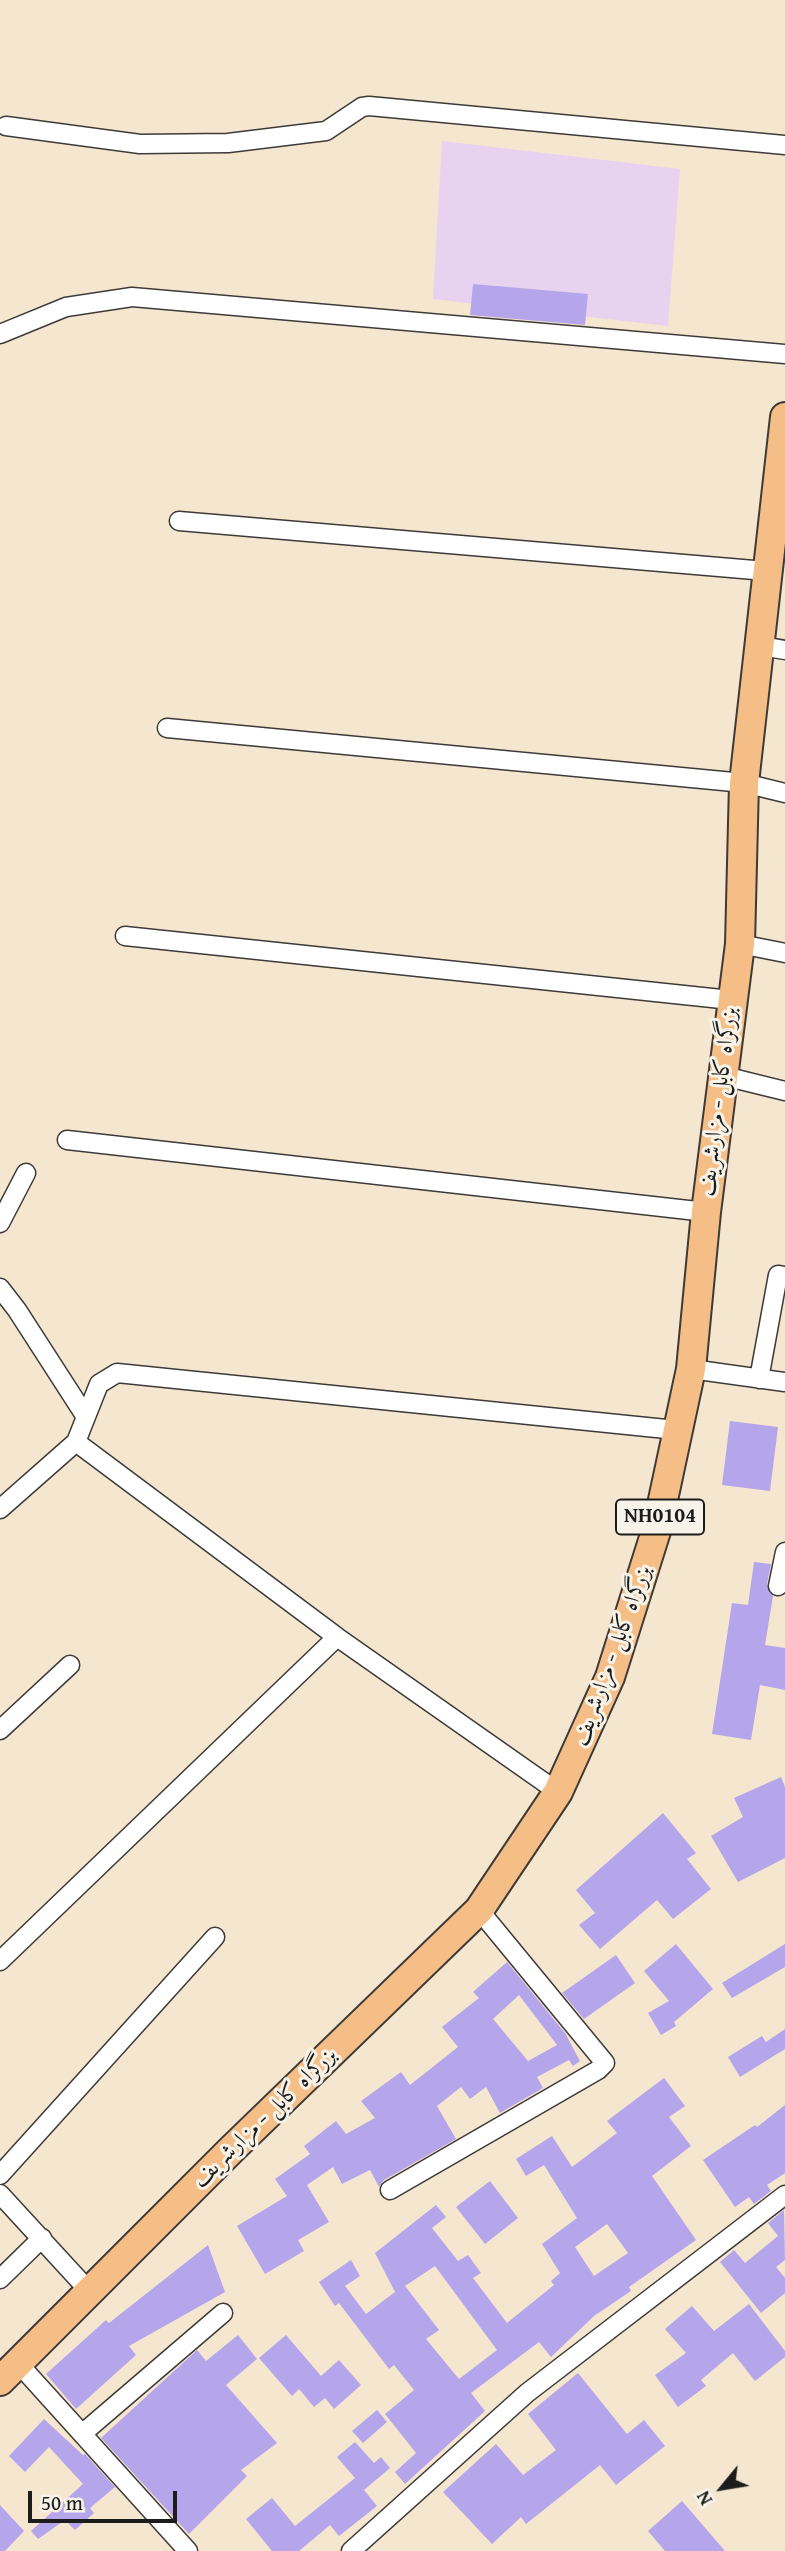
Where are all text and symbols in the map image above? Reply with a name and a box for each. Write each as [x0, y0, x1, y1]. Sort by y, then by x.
street label: بزرگراه کابل - مزارشریف [694, 1006, 744, 1198]
road number: NH0104 [616, 1500, 704, 1534]
street label: بزرگراه کابل - مزارشریف [568, 1562, 658, 1750]
street label: بزرگراه کابل - مزارشریف [187, 2042, 343, 2194]
north arrow [687, 2453, 757, 2523]
scale bar [32, 2478, 180, 2522]
text: N [689, 2486, 719, 2511]
text: 50 m [41, 2487, 83, 2518]

